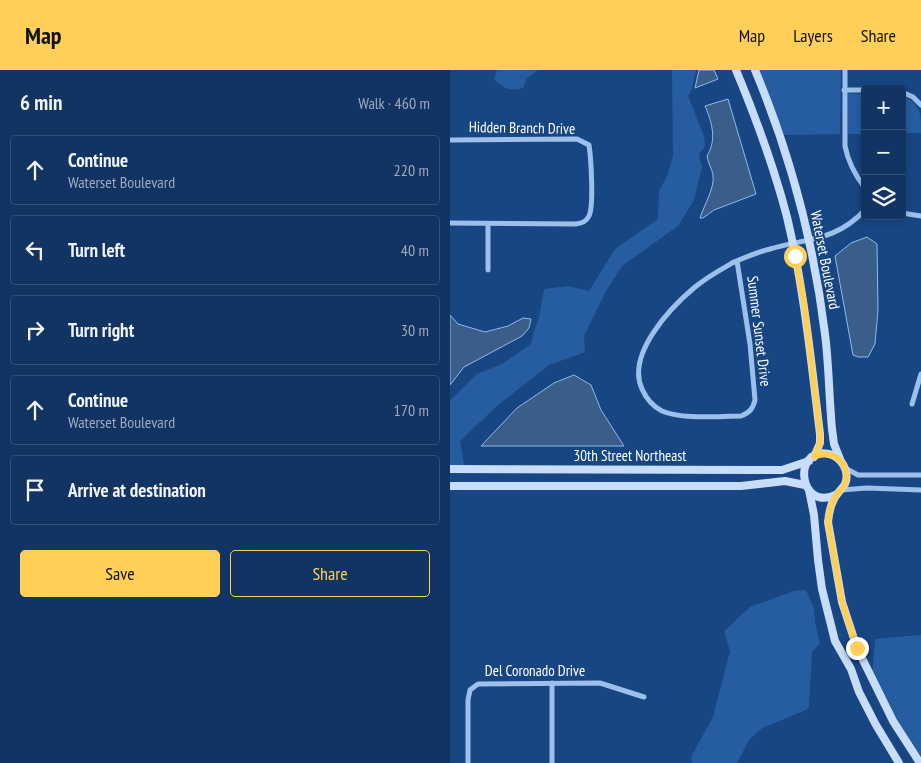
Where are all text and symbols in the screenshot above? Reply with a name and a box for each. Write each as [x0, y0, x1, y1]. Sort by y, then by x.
text: Map [25, 20, 62, 51]
text: Map [739, 24, 765, 47]
text: Layers [793, 24, 833, 47]
text: Share [861, 24, 896, 47]
map controls [861, 85, 906, 220]
button: + [861, 85, 906, 130]
text: 6 min [20, 89, 62, 116]
text: Walk · 460 m [358, 93, 430, 113]
street label: Hidden Branch Drive [469, 117, 575, 138]
button: − [861, 130, 906, 175]
text: Continue [68, 148, 128, 172]
icon: ahead [21, 156, 49, 184]
text: 220 m [394, 160, 429, 180]
text: Waterset Boulevard [68, 172, 175, 192]
button: layers [861, 175, 906, 220]
street label: Waterset Boulevard [807, 209, 844, 311]
icon: left [21, 236, 49, 264]
text: Turn left [68, 238, 125, 262]
text: 40 m [401, 240, 429, 260]
route start [784, 245, 807, 268]
street label: Summer Sunset Drive [743, 275, 776, 387]
icon: right [21, 316, 49, 344]
text: Turn right [68, 318, 134, 342]
text: 30 m [401, 320, 429, 340]
text: Continue [68, 388, 128, 412]
icon: ahead [21, 396, 49, 424]
text: 170 m [394, 400, 429, 420]
text: Waterset Boulevard [68, 412, 175, 432]
street label: 30th Street Northeast [574, 446, 686, 465]
icon: arrive [21, 476, 49, 504]
text: Arrive at destination [68, 478, 206, 502]
button: Save [20, 550, 220, 597]
button: Share [230, 550, 430, 597]
route end [846, 637, 869, 660]
street label: Del Coronado Drive [485, 661, 585, 680]

